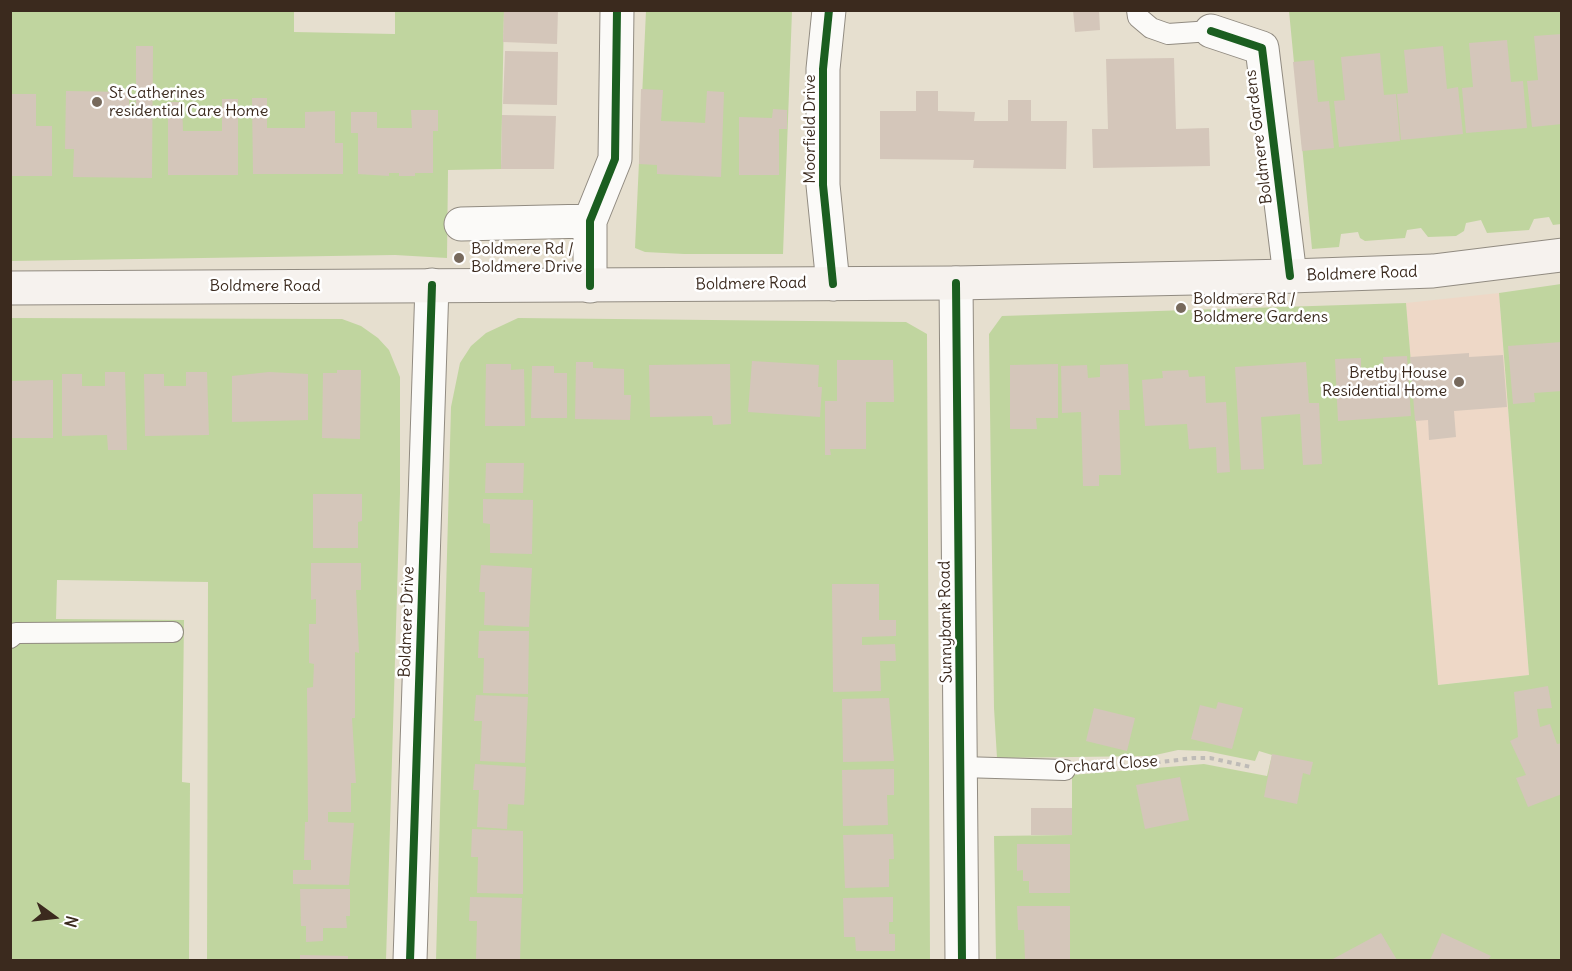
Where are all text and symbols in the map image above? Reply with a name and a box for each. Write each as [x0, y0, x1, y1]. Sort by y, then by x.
street label: Boldmere Gardens [1241, 69, 1277, 205]
street label: Moorfield Drive [800, 74, 820, 184]
place label: St Catherines residential Care Home [109, 83, 268, 121]
marker: St Catherines residential Care Home [90, 95, 104, 109]
place label: Boldmere Rd / Boldmere Drive [471, 239, 582, 277]
marker: Boldmere Rd / Boldmere Drive [452, 251, 466, 265]
street label: Boldmere Road [1306, 262, 1418, 286]
street label: Boldmere Road [695, 273, 807, 295]
street label: Boldmere Road [209, 276, 321, 296]
place label: Boldmere Rd / Boldmere Gardens [1193, 289, 1328, 327]
marker: Boldmere Rd / Boldmere Gardens [1174, 301, 1188, 315]
place label: Bretby House Residential Home [1322, 363, 1447, 401]
marker: Bretby House Residential Home [1452, 375, 1466, 389]
street label: Sunnybank Road [935, 561, 957, 683]
street label: Boldmere Drive [395, 566, 419, 678]
street label: Orchard Close [1054, 752, 1158, 778]
north arrow [24, 887, 84, 947]
text: N [60, 914, 82, 930]

